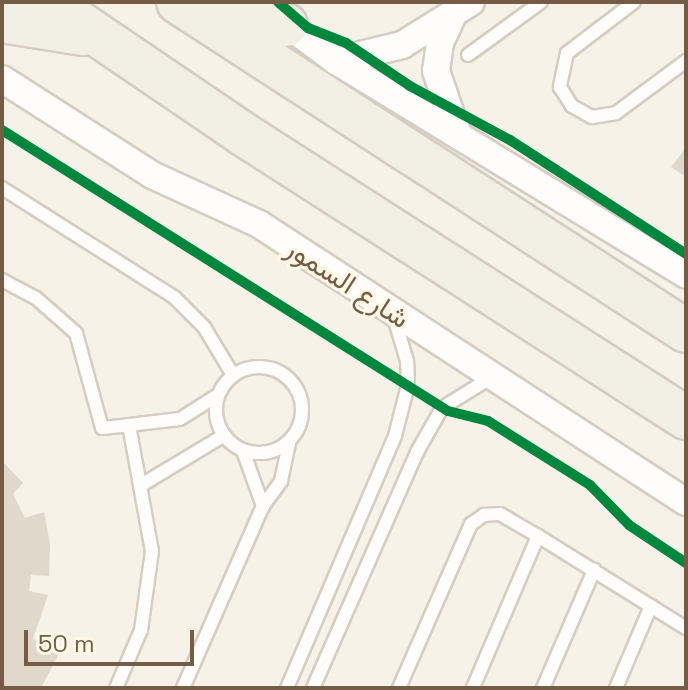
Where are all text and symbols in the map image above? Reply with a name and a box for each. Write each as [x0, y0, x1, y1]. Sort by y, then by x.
street label: شارع السمور [280, 231, 416, 335]
scale bar [28, 614, 198, 664]
text: 50 m [38, 628, 95, 659]

